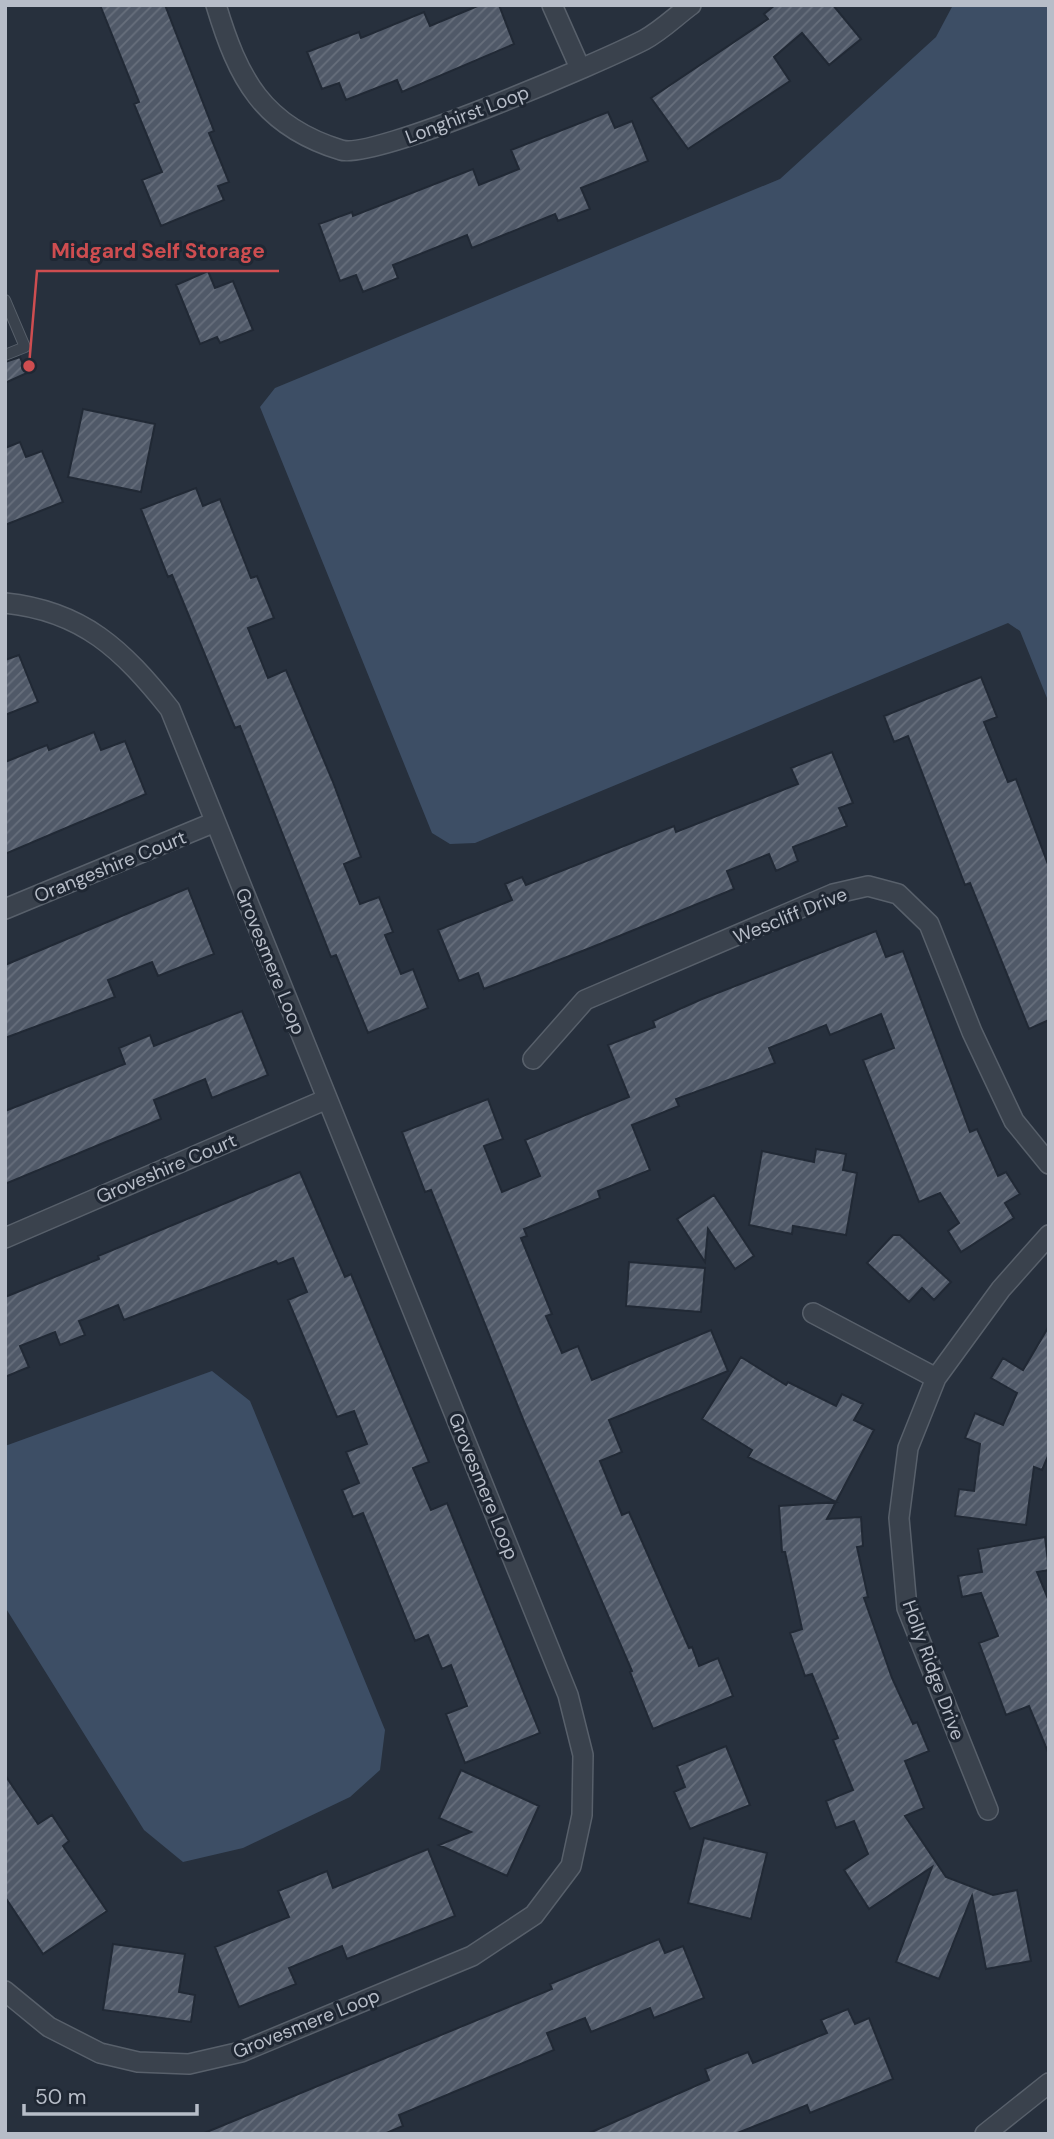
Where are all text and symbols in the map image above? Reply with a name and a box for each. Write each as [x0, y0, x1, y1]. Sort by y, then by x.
street label: Longhirst Loop [402, 79, 533, 150]
callout: Midgard Self Storage [37, 229, 279, 271]
text: Midgard Self Storage [51, 237, 265, 265]
street label: Orangeshire Court [30, 825, 190, 908]
street label: Wescliff Drive [730, 881, 851, 950]
street label: Grovesmere Loop [230, 884, 311, 1038]
street label: Groveshire Court [92, 1128, 240, 1209]
street label: Grovesmere Loop [443, 1409, 524, 1563]
street label: Holly Ridge Drive [897, 1597, 970, 1744]
street label: Grovesmere Loop [229, 1983, 383, 2064]
scale bar [24, 2072, 198, 2116]
text: 50 m [35, 2083, 86, 2111]

